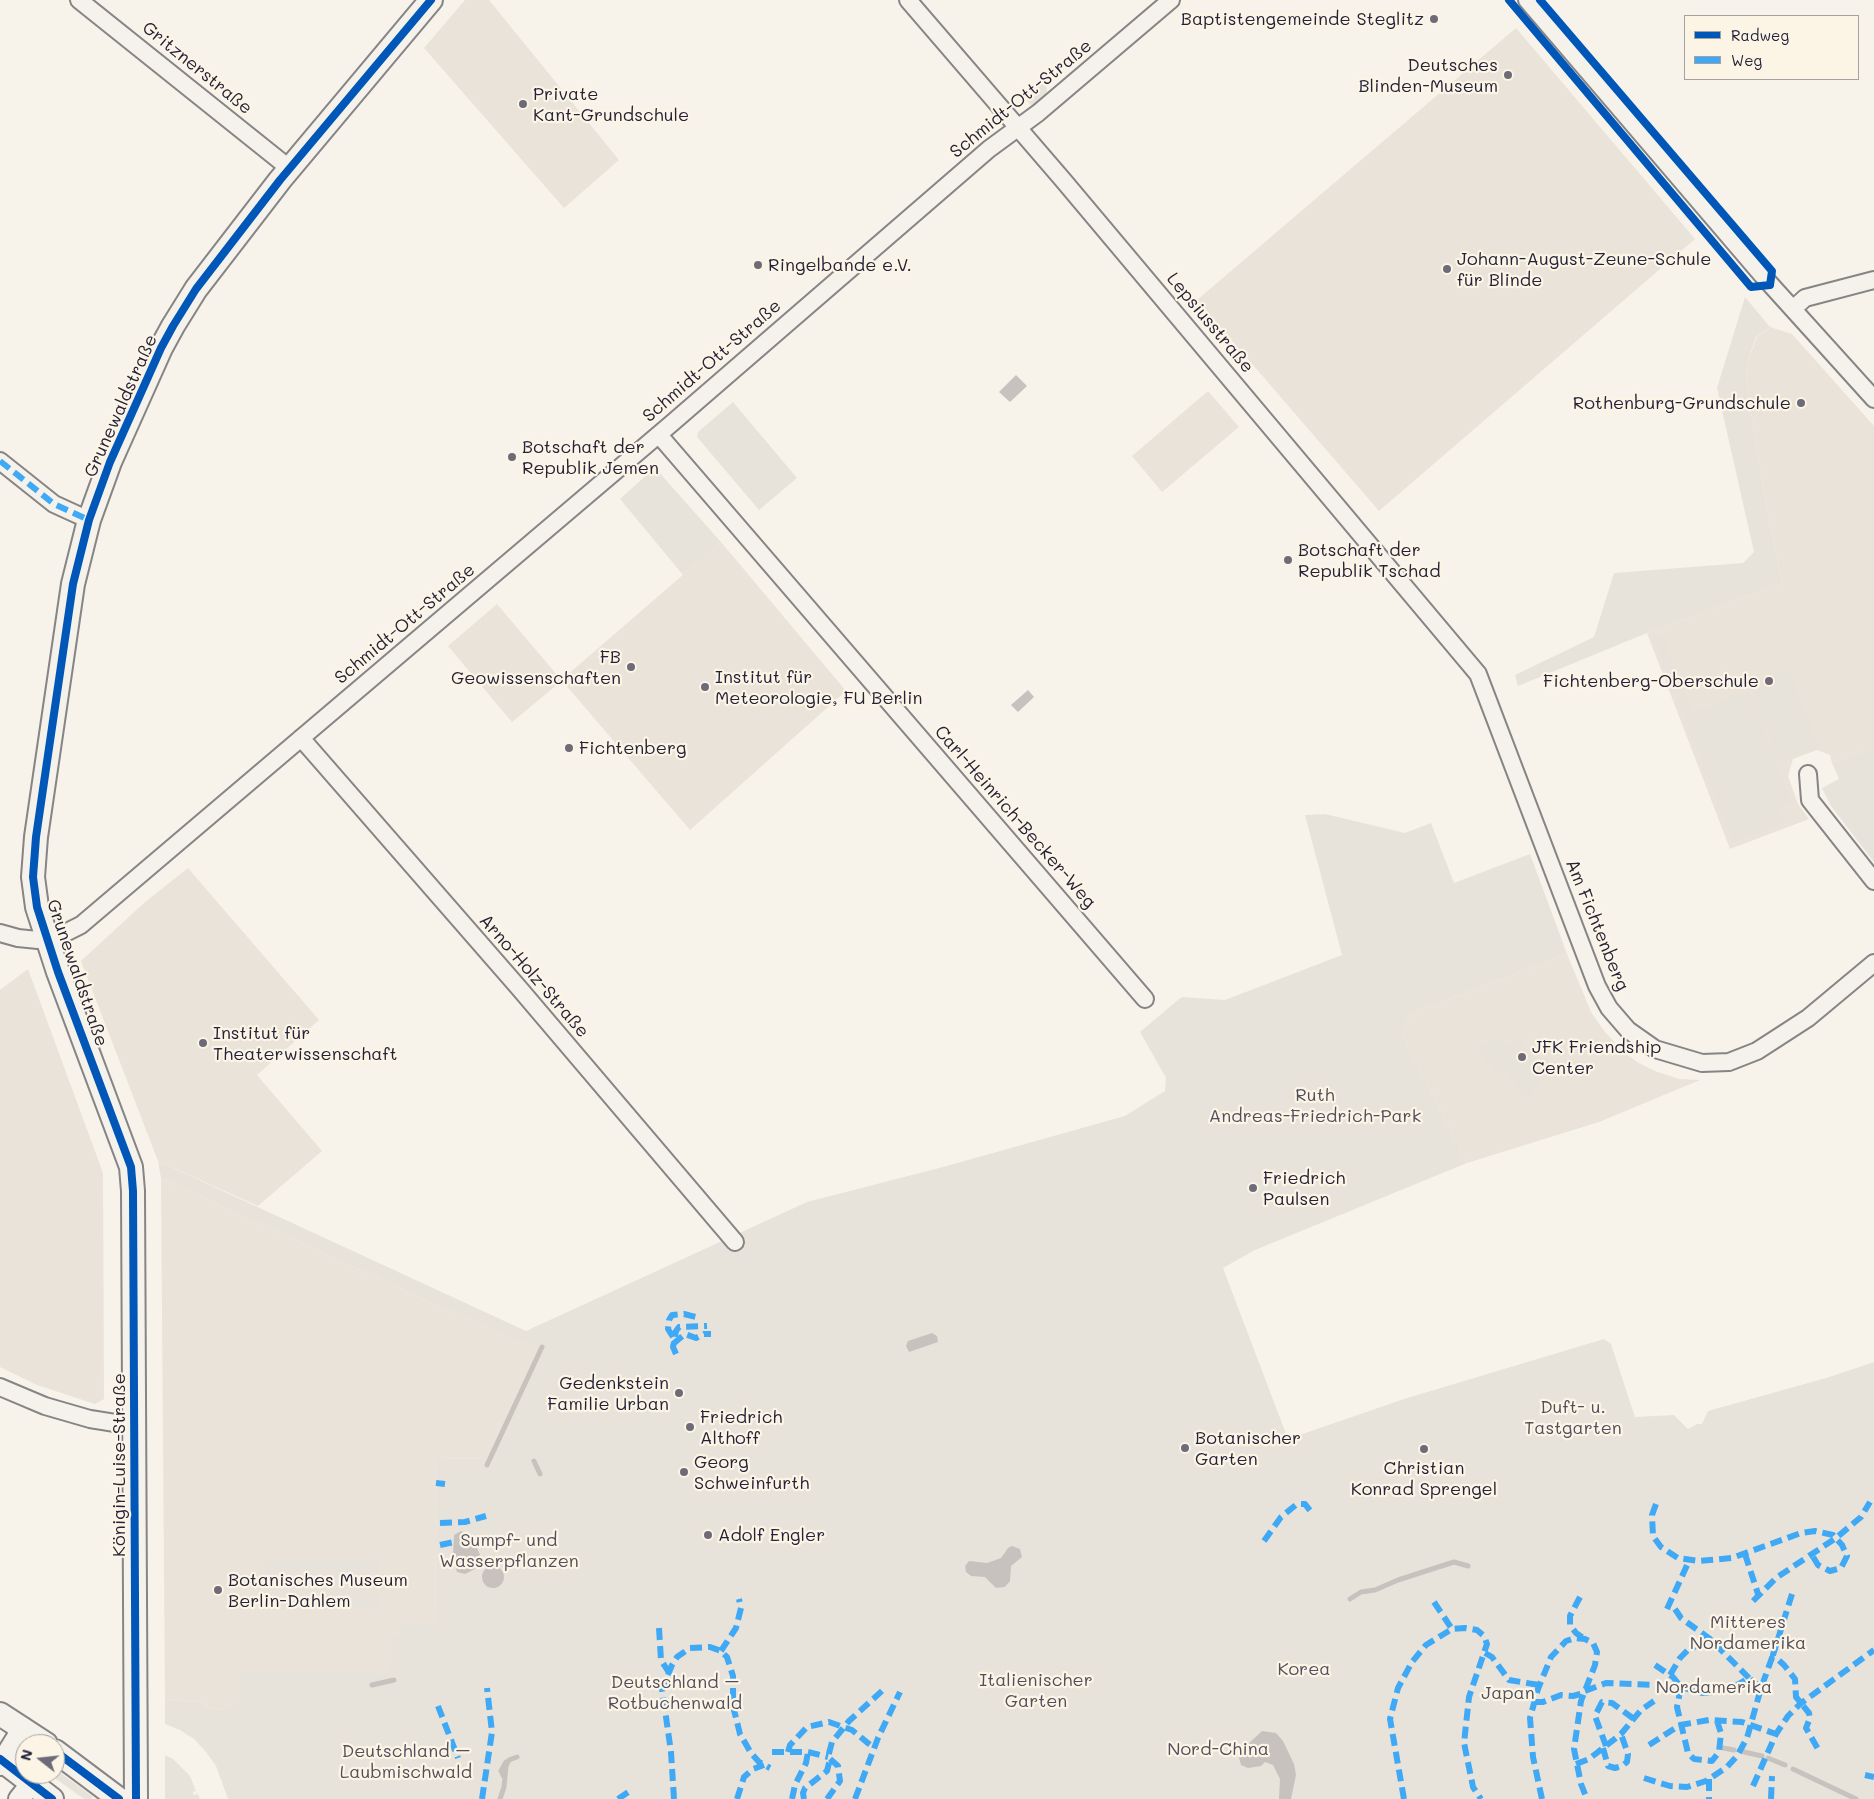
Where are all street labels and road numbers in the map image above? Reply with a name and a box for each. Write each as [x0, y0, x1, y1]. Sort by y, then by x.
street label: Gritznerstraße [138, 17, 256, 119]
street label: Schmidt-Ott-Straße [946, 35, 1096, 163]
street label: Lepsiusstraße [1162, 269, 1258, 377]
street label: Schmidt-Ott-Straße [638, 295, 786, 427]
street label: Grunewaldstraße [80, 331, 162, 481]
street label: Schmidt-Ott-Straße [331, 559, 479, 689]
street label: Carl-Heinrich-Becker-Weg [930, 721, 1100, 913]
street label: Am Fichtenberg [1561, 856, 1633, 994]
street label: Grunewaldstraße [42, 897, 112, 1049]
street label: Arno-Holz-Straße [475, 910, 593, 1042]
street label: Königin-Luise-Straße [108, 1373, 130, 1557]

